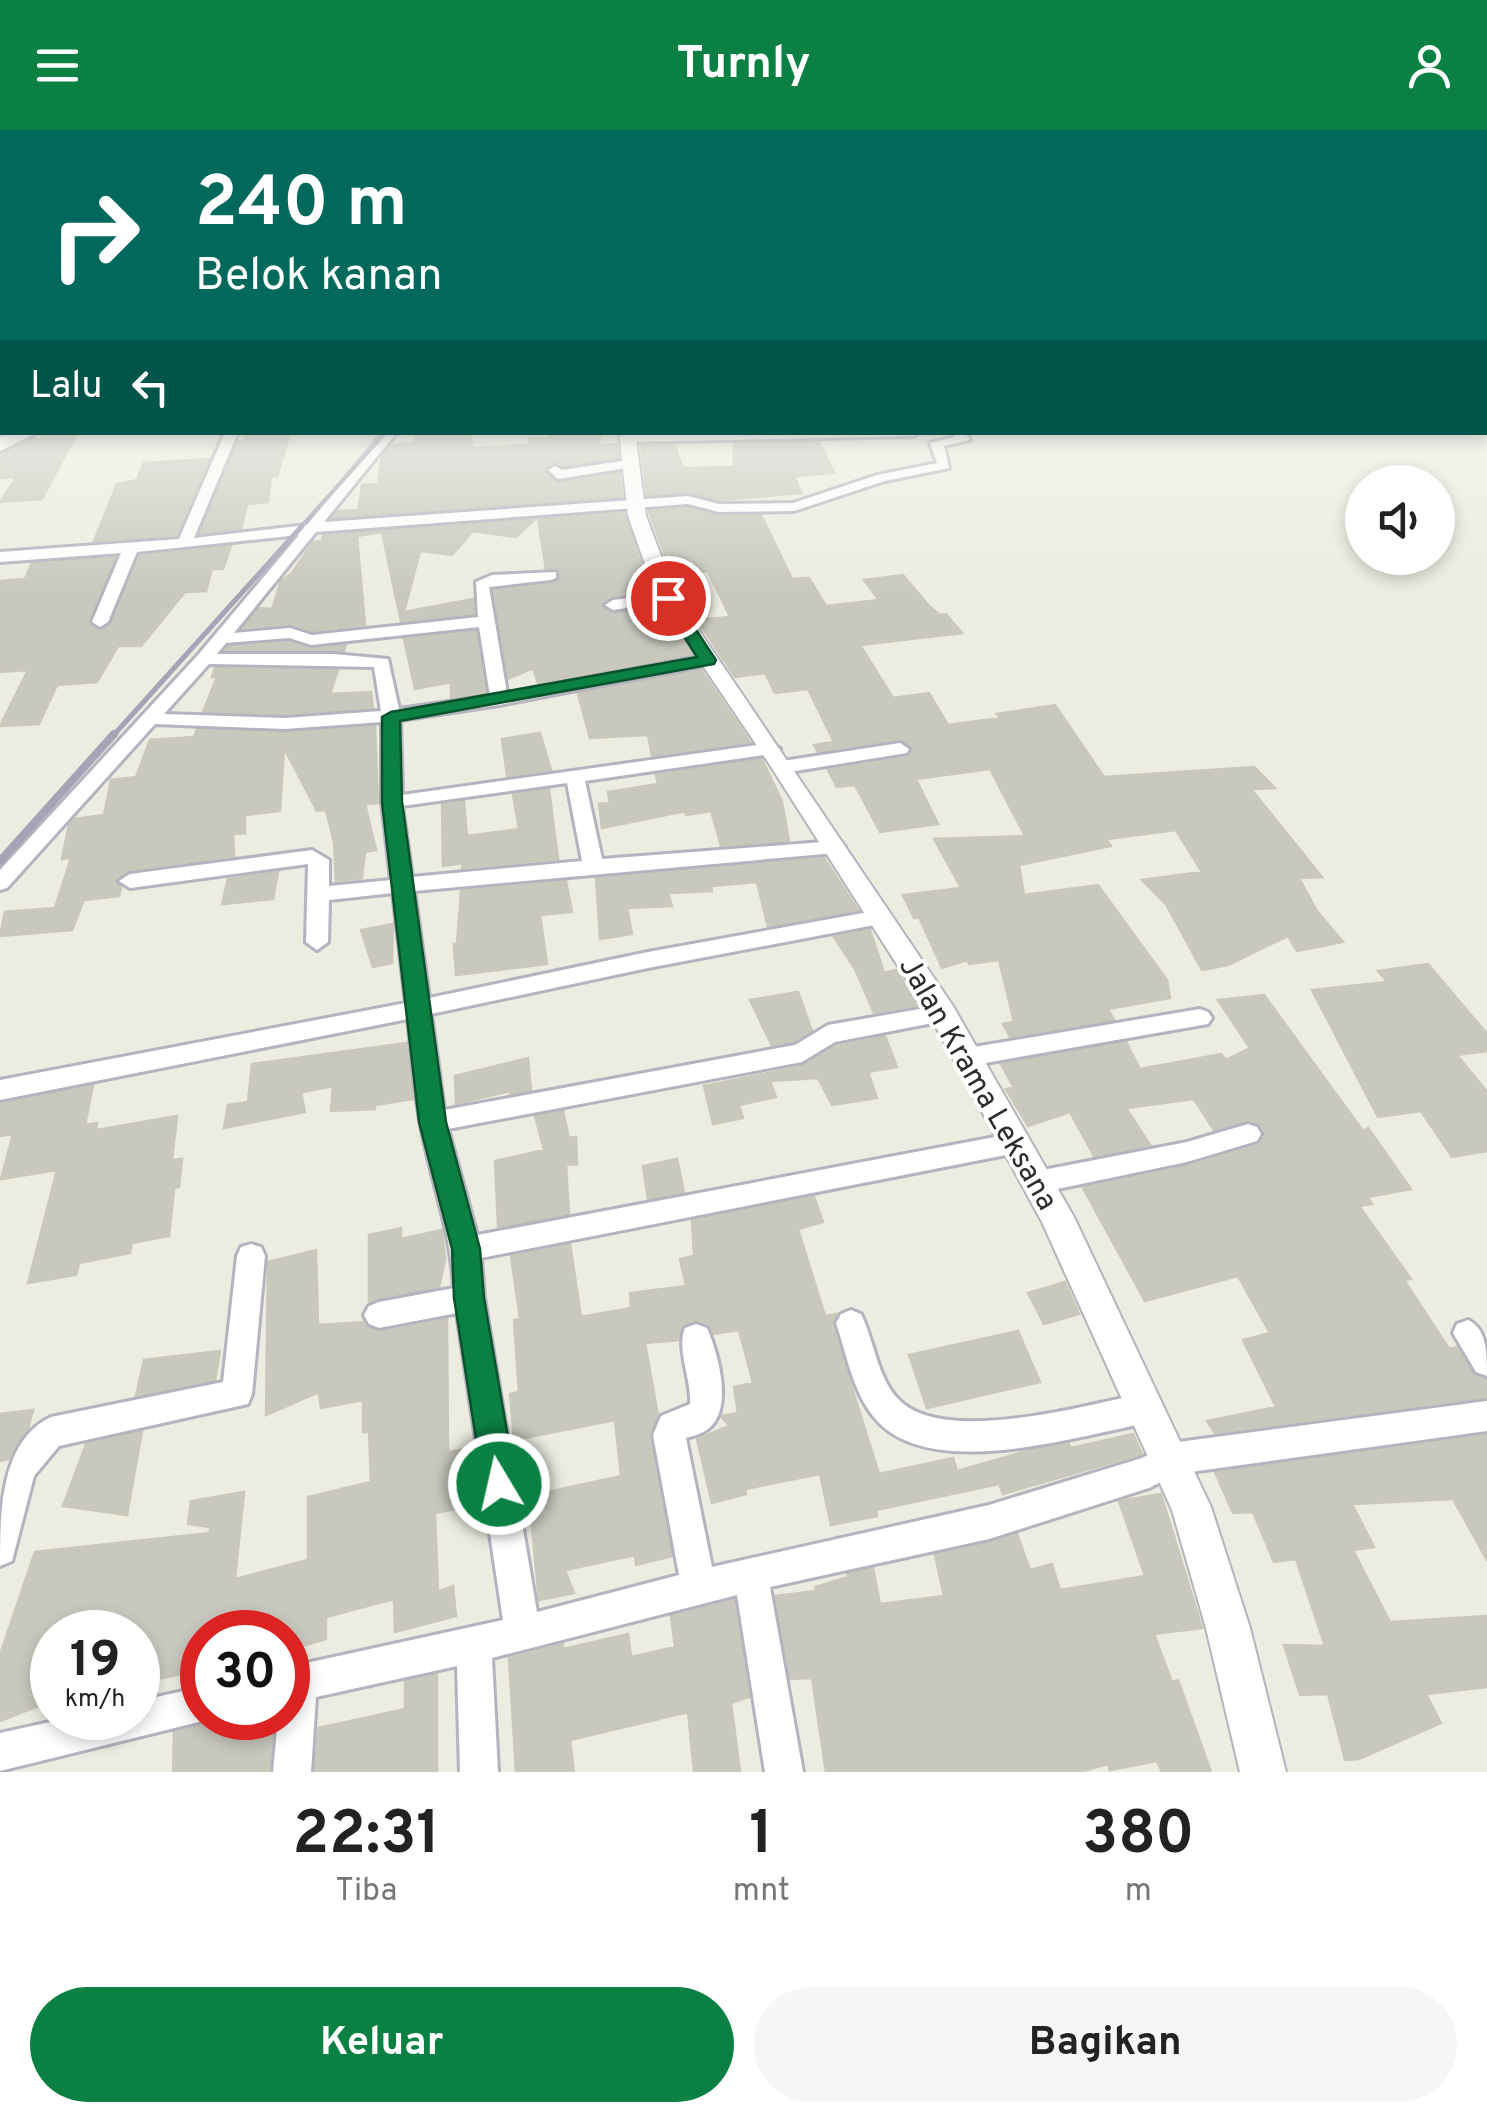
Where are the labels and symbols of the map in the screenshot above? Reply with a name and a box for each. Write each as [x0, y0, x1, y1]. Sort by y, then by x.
pin [626, 556, 711, 641]
street label: Jalan Krama Leksana [889, 951, 1064, 1218]
position arrow [447, 1432, 551, 1536]
speed limit sign: 30 [180, 1610, 310, 1740]

